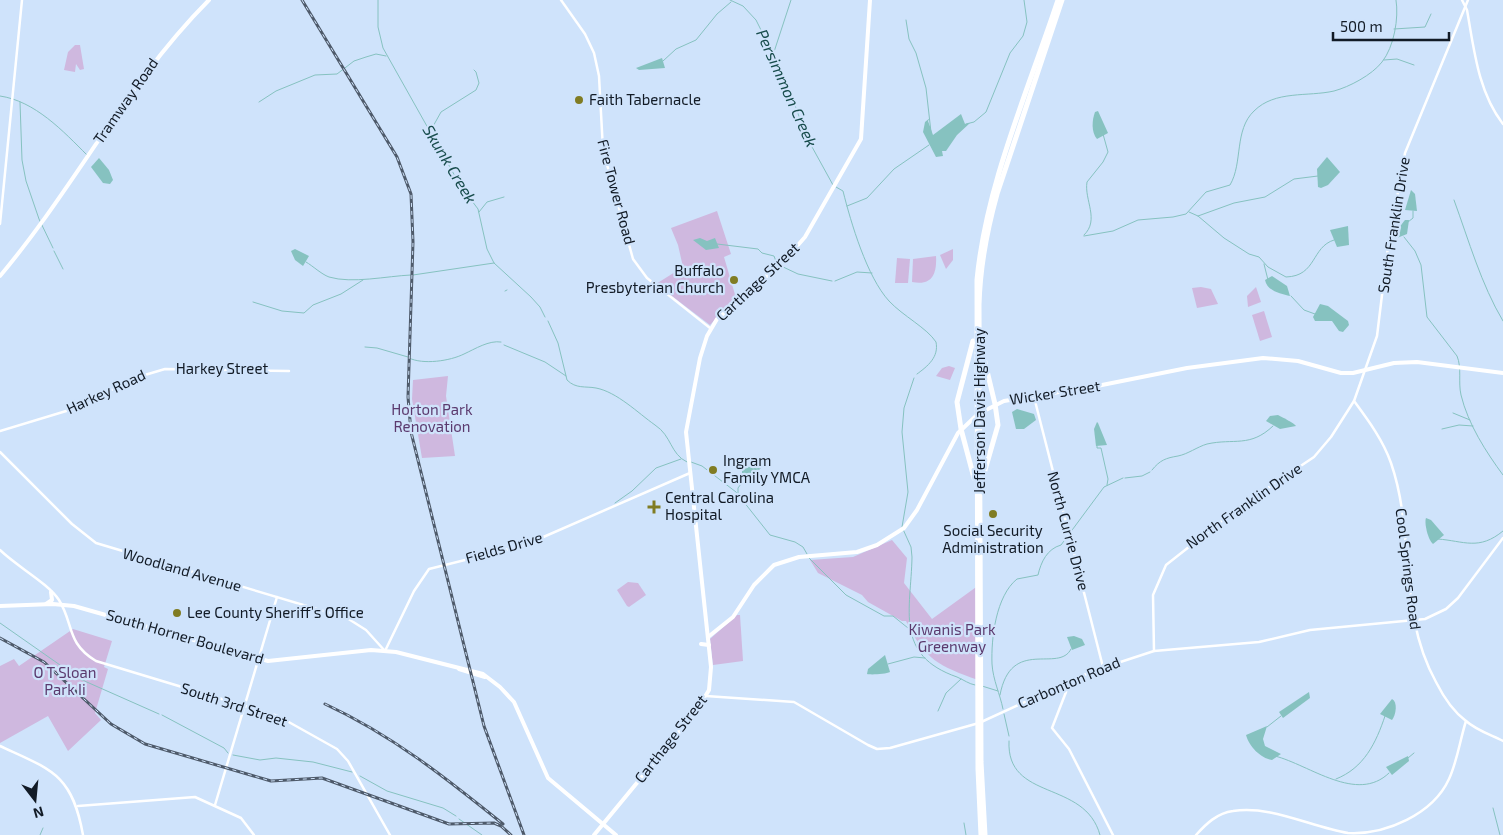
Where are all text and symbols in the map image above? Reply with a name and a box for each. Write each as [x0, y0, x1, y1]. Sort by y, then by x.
scale bar [1333, 10, 1449, 42]
text: 500 m [1340, 17, 1383, 35]
water label: Persimmon Creek [753, 26, 822, 150]
street label: Tramway Road [89, 54, 161, 147]
place label: Faith Tabernacle [589, 90, 701, 108]
marker: Faith Tabernacle [573, 94, 585, 106]
water label: Skunk Creek [420, 121, 481, 206]
street label: Fire Tower Road [594, 137, 640, 246]
street label: South Franklin Drive [1373, 156, 1413, 294]
street label: Carthage Street [712, 238, 803, 324]
place label: Buffalo Presbyterian Church [586, 261, 724, 296]
marker: Buffalo Presbyterian Church [728, 274, 740, 286]
street label: Jefferson Davis Highway [970, 328, 988, 494]
street label: Harkey Street [176, 359, 268, 377]
street label: Harkey Road [63, 365, 148, 417]
street label: Wicker Street [1008, 376, 1102, 408]
park label: Horton Park Renovation [391, 400, 473, 435]
place label: Ingram Family YMCA [723, 451, 811, 486]
street label: North Franklin Drive [1182, 458, 1305, 552]
marker: Ingram Family YMCA [707, 464, 719, 476]
street label: North Currie Drive [1044, 469, 1094, 592]
place label: Central Carolina Hospital [665, 488, 774, 523]
marker: Central Carolina Hospital [647, 500, 661, 514]
street label: Cool Springs Road [1393, 507, 1425, 631]
marker: Social Security Administration [987, 508, 999, 520]
place label: Social Security Administration [942, 521, 1044, 556]
street label: Fields Drive [463, 527, 544, 567]
street label: Woodland Avenue [121, 543, 244, 595]
place label: Lee County Sheriff’s Office [187, 603, 364, 621]
street label: South Horner Boulevard [104, 605, 266, 667]
marker: Lee County Sheriff’s Office [171, 607, 183, 619]
park label: Kiwanis Park Greenway [908, 620, 996, 655]
street label: Carbonton Road [1015, 652, 1122, 712]
park label: O T Sloan Park Ii [33, 663, 97, 698]
street label: South 3rd Street [179, 678, 290, 730]
street label: Carthage Street [630, 691, 710, 786]
north arrow [10, 775, 60, 825]
text: N [32, 803, 46, 823]

